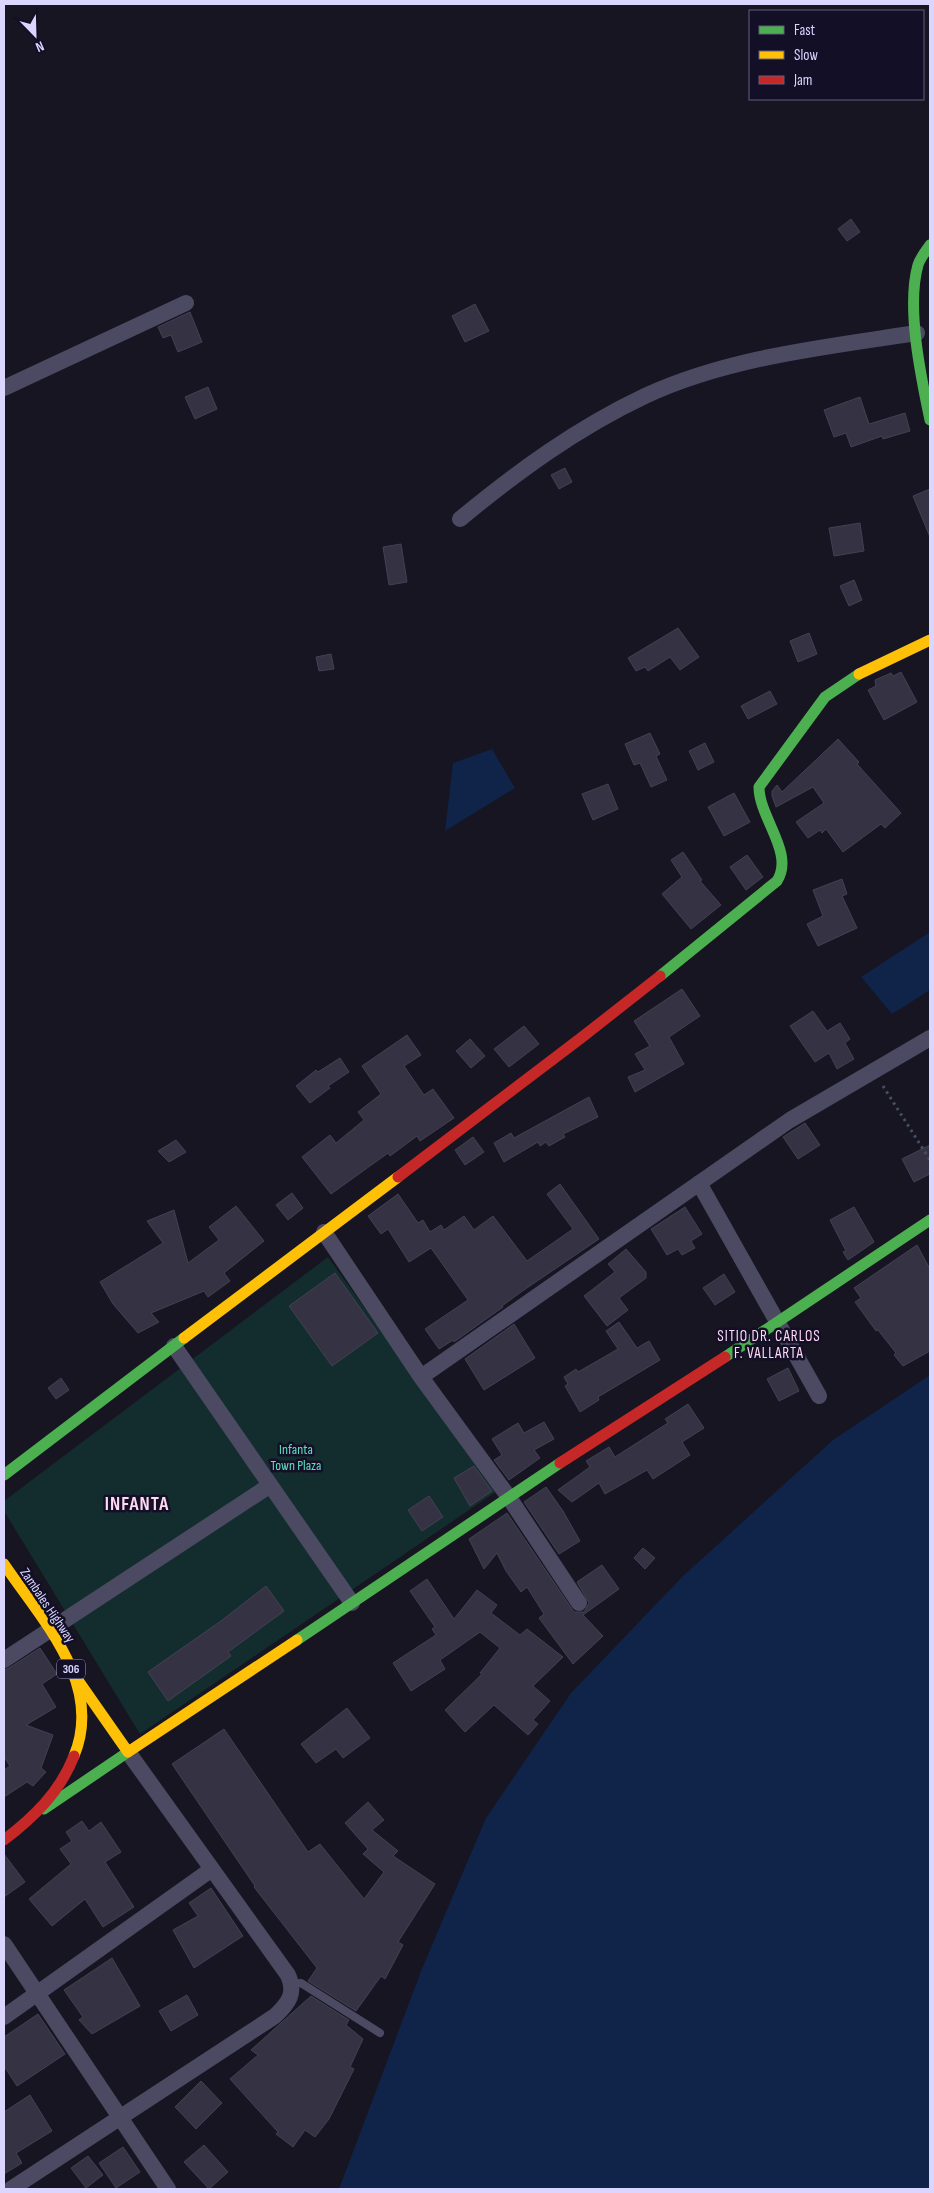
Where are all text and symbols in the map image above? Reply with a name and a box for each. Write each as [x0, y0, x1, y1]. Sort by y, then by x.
north arrow [10, 10, 60, 60]
legend [749, 10, 924, 100]
text: Fast [794, 21, 816, 40]
text: N [33, 37, 47, 56]
text: Slow [794, 46, 818, 65]
text: Jam [793, 71, 812, 90]
district label: SITIO DR. CARLOS F. VALLARTA [717, 1327, 821, 1363]
park label: Infanta Town Plaza [271, 1441, 321, 1474]
district label: INFANTA [105, 1493, 169, 1516]
street label: Zambales Highway [16, 1565, 79, 1646]
road number: 306 [57, 1660, 85, 1678]

